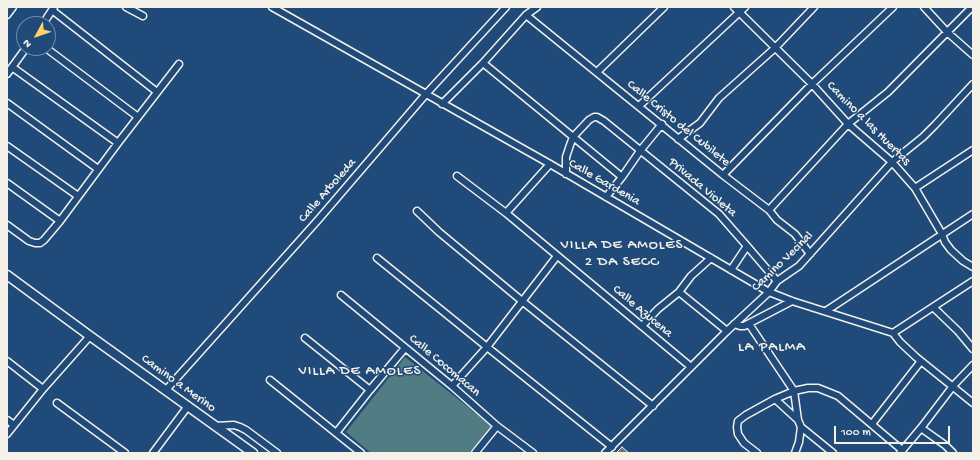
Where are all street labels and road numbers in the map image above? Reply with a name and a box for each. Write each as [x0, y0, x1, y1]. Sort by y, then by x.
street label: Calle Cristo del Cubilete [623, 77, 733, 171]
street label: Camino a las Huertas [823, 79, 913, 169]
street label: Privada Violeta [665, 155, 739, 221]
street label: Calle Arboleda [296, 156, 360, 226]
street label: Calle Gardenia [565, 156, 643, 210]
street label: Camino Vecinal [749, 229, 817, 295]
street label: Calle Azucena [609, 282, 675, 342]
street label: Calle Cocomacan [405, 331, 483, 401]
street label: Camino a Merino [138, 352, 218, 416]

